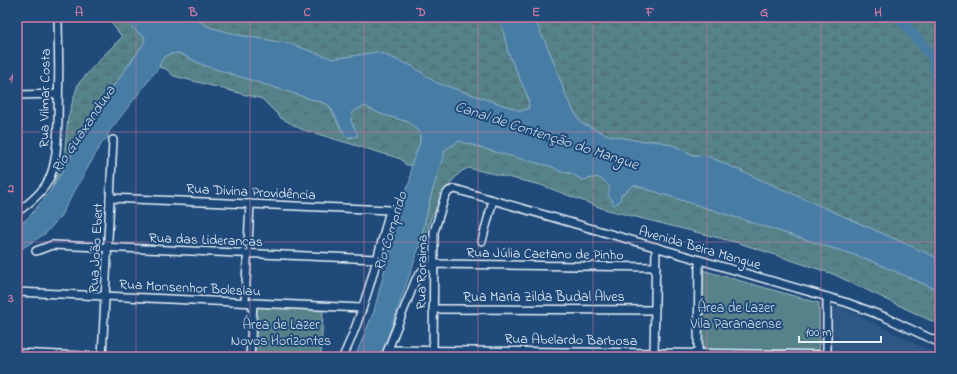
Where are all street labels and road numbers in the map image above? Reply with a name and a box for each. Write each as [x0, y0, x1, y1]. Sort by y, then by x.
street label: Rua Vilmar Costa [34, 48, 57, 148]
street label: Rua Divina Providência [186, 179, 316, 206]
street label: Rua João Ebert [84, 202, 109, 294]
street label: Avenida Beira Mangue [636, 221, 764, 277]
street label: Rua das Lideranças [148, 228, 263, 253]
street label: Rua Roraima [411, 235, 434, 310]
street label: Rua Júlia Caetano de Pinho [466, 243, 624, 266]
street label: Rua Monsenhor Boleslau [119, 274, 261, 303]
street label: Rua Maria Zilda Budal Alves [463, 287, 625, 308]
street label: Rua Abelardo Barbosa [504, 329, 637, 352]

